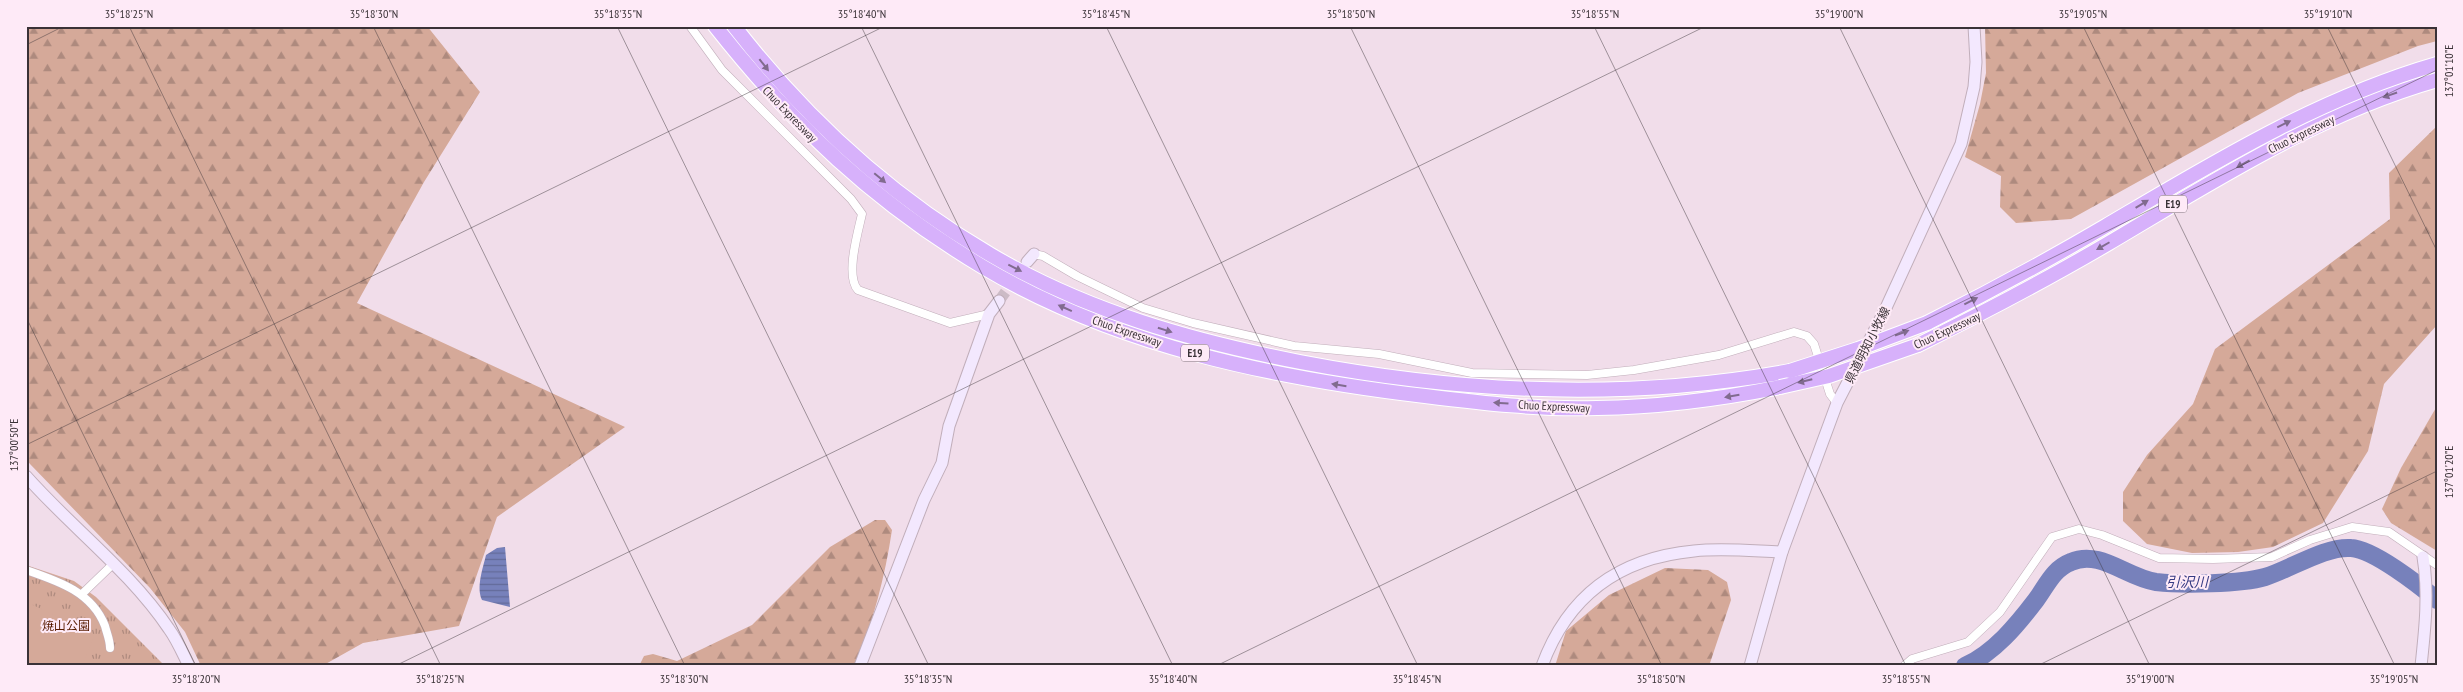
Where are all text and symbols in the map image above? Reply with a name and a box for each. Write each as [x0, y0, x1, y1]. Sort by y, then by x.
text: 35°18'25"N [105, 6, 153, 21]
text: 35°18'30"N [350, 6, 398, 21]
text: 35°18'35"N [594, 6, 642, 21]
text: 35°18'40"N [838, 6, 886, 21]
text: 35°18'45"N [1082, 6, 1130, 21]
text: 35°18'50"N [1327, 6, 1375, 21]
text: 35°18'55"N [1571, 6, 1619, 21]
text: 35°19'00"N [1815, 6, 1863, 21]
text: 35°19'05"N [2059, 6, 2107, 21]
text: 35°19'10"N [2304, 6, 2352, 21]
text: 137°01'10"E [2441, 45, 2456, 97]
one-way arrow [758, 58, 769, 71]
street label: Chuo Expressway [760, 83, 821, 145]
one-way arrow [2383, 92, 2398, 99]
street label: Chuo Expressway [2265, 111, 2337, 156]
one-way arrow [2277, 120, 2291, 128]
one-way arrow [2236, 160, 2251, 168]
one-way arrow [874, 172, 886, 183]
road number: E19 [2159, 195, 2187, 212]
one-way arrow [2136, 199, 2149, 208]
one-way arrow [2097, 242, 2110, 251]
one-way arrow [1008, 264, 1022, 272]
one-way arrow [1964, 297, 1978, 305]
one-way arrow [1058, 304, 1073, 313]
street label: 県道明知小牧線 [1841, 304, 1893, 386]
street label: Chuo Expressway [1911, 308, 1983, 352]
street label: Chuo Expressway [1091, 312, 1164, 350]
one-way arrow [1157, 327, 1172, 334]
one-way arrow [1895, 329, 1910, 337]
road number: E19 [1181, 344, 1209, 362]
one-way arrow [1798, 377, 1813, 385]
one-way arrow [1331, 380, 1347, 388]
one-way arrow [1724, 393, 1740, 401]
street label: Chuo Expressway [1518, 397, 1591, 415]
one-way arrow [1492, 399, 1508, 407]
text: 137°00'50"E [6, 419, 21, 471]
text: 137°01'20"E [2441, 446, 2456, 498]
water label: 引沢川 [2166, 573, 2210, 591]
park label: 焼山公園 [42, 618, 90, 633]
text: 35°18'20"N [172, 671, 220, 686]
text: 35°18'25"N [416, 671, 464, 686]
text: 35°18'30"N [660, 671, 708, 686]
text: 35°18'35"N [904, 671, 952, 686]
text: 35°18'40"N [1149, 671, 1197, 686]
text: 35°18'45"N [1393, 671, 1441, 686]
text: 35°18'50"N [1637, 671, 1685, 686]
text: 35°18'55"N [1882, 671, 1930, 686]
text: 35°19'00"N [2126, 671, 2174, 686]
text: 35°19'05"N [2370, 671, 2418, 686]

